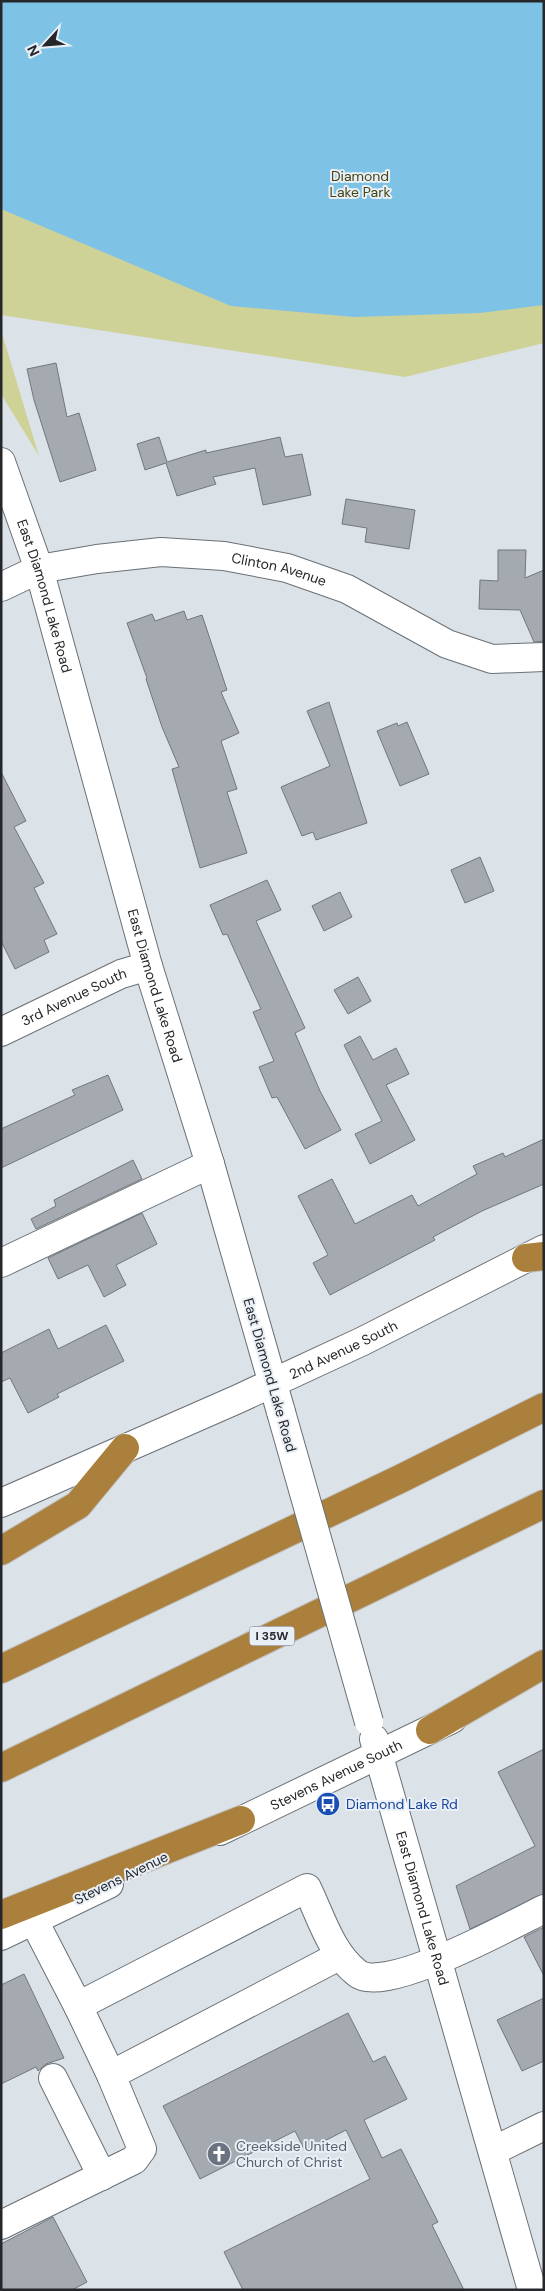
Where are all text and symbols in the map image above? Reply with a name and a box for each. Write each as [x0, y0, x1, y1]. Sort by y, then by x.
north arrow [20, 20, 70, 70]
text: N [23, 42, 44, 59]
park label: Diamond Lake Park [330, 167, 390, 201]
street label: East Diamond Lake Road [13, 517, 76, 675]
street label: Clinton Avenue [230, 549, 329, 590]
street label: East Diamond Lake Road [124, 907, 187, 1065]
street label: 3rd Avenue South [18, 964, 129, 1030]
street label: East Diamond Lake Road [239, 1296, 301, 1454]
street label: 2nd Avenue South [286, 1316, 400, 1383]
road number: I 35W [250, 1626, 294, 1645]
street label: Stevens Avenue South [267, 1735, 405, 1814]
bus stop icon: Diamond Lake Rd [315, 1791, 341, 1817]
place label: Diamond Lake Rd [346, 1795, 458, 1813]
street label: East Diamond Lake Road [392, 1829, 453, 1987]
street label: Stevens Avenue [71, 1847, 171, 1909]
place label: Creekside United Church of Christ [236, 2137, 347, 2171]
church icon: Creekside United Church of Christ [206, 2141, 232, 2167]

